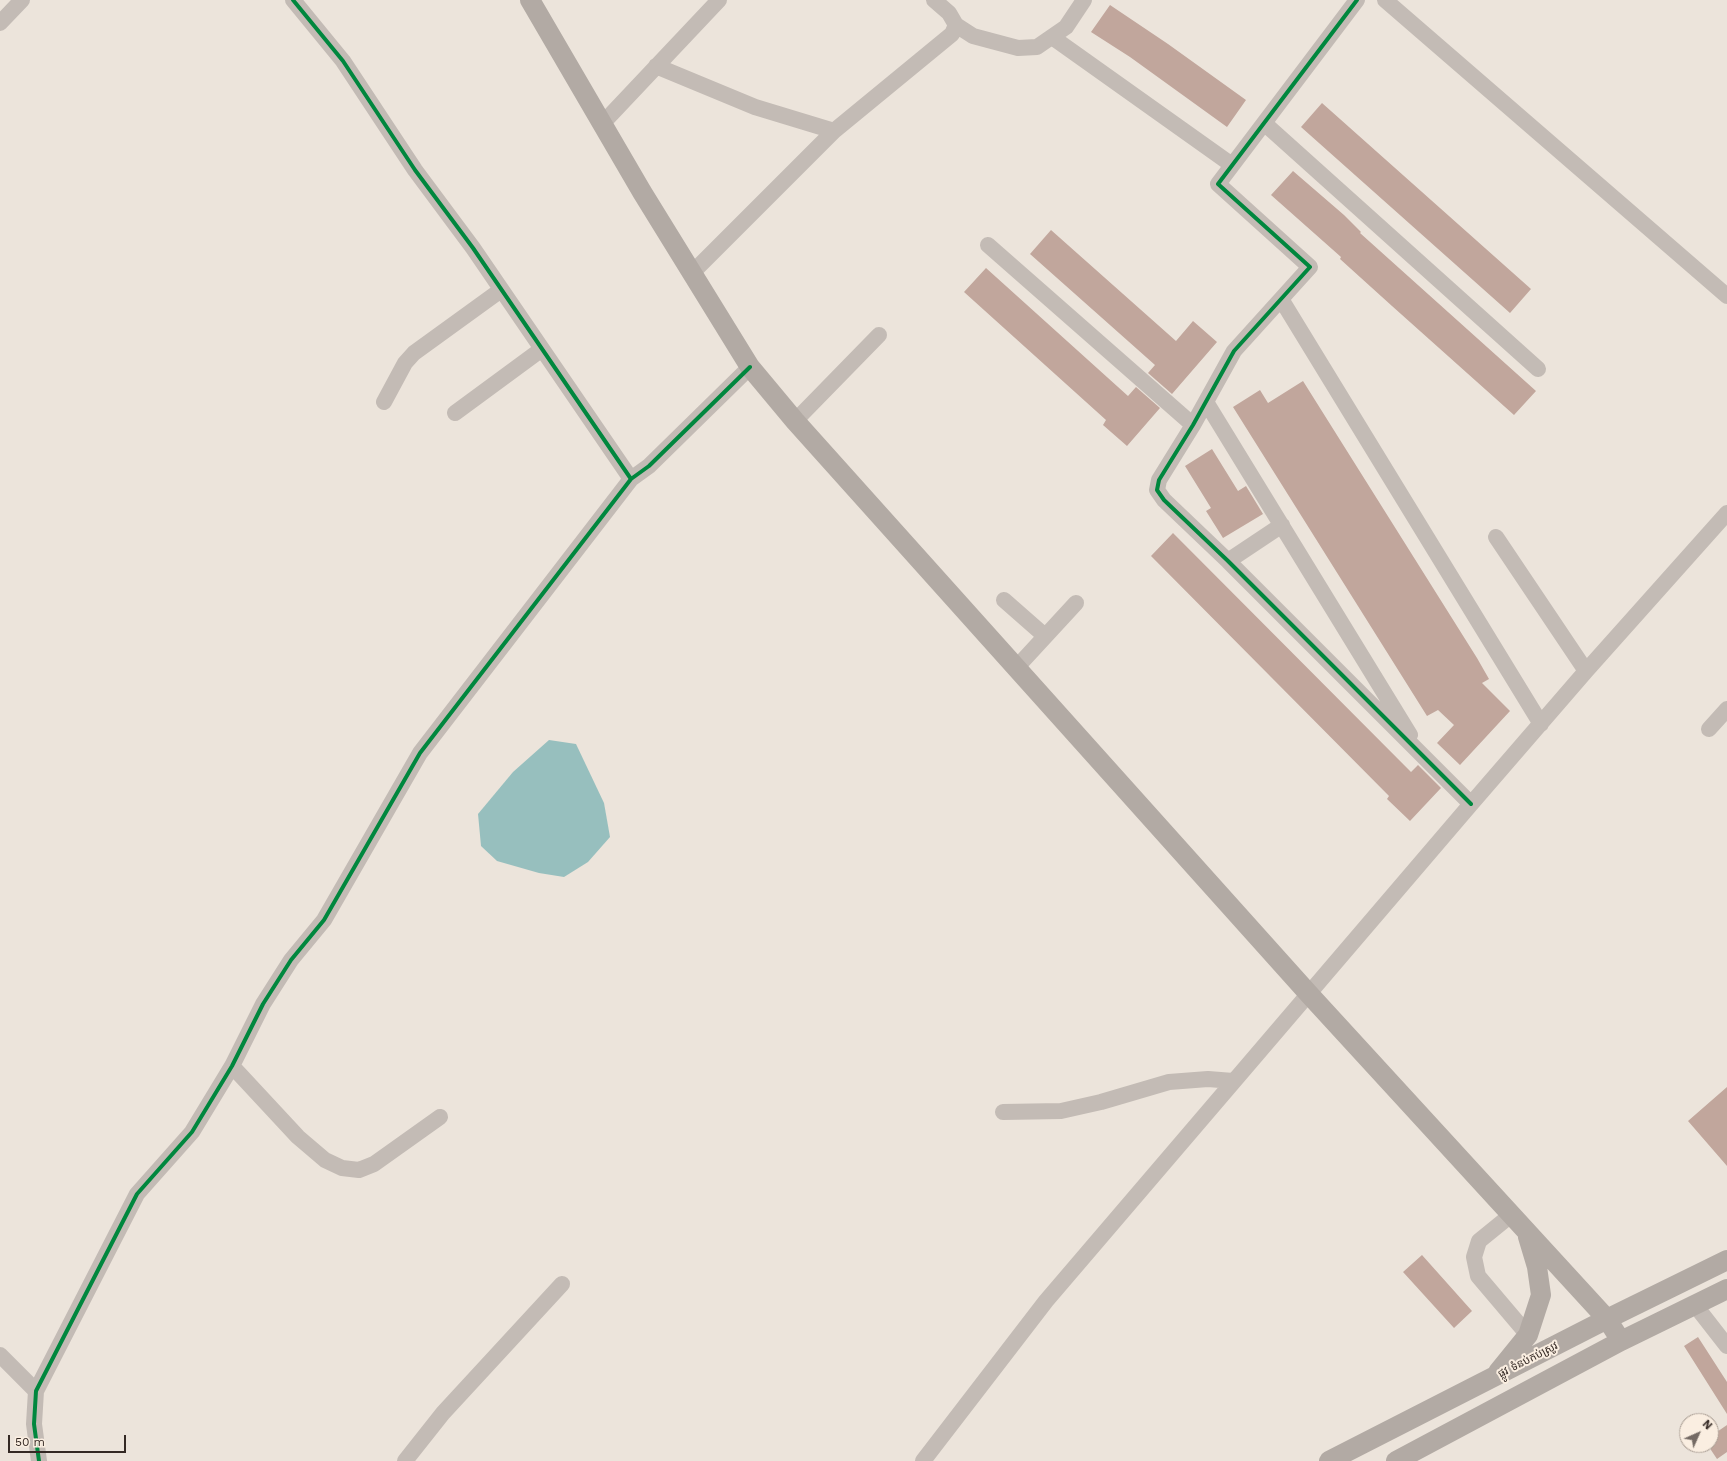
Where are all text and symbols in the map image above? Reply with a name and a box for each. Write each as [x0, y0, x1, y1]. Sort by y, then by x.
street label: ផ្លូវ ទំនប់កប់ស្រូវ [1496, 1339, 1560, 1381]
north arrow [1679, 1413, 1719, 1453]
text: N [1700, 1417, 1715, 1432]
scale bar [10, 1427, 128, 1453]
text: 50 m [15, 1435, 45, 1449]

